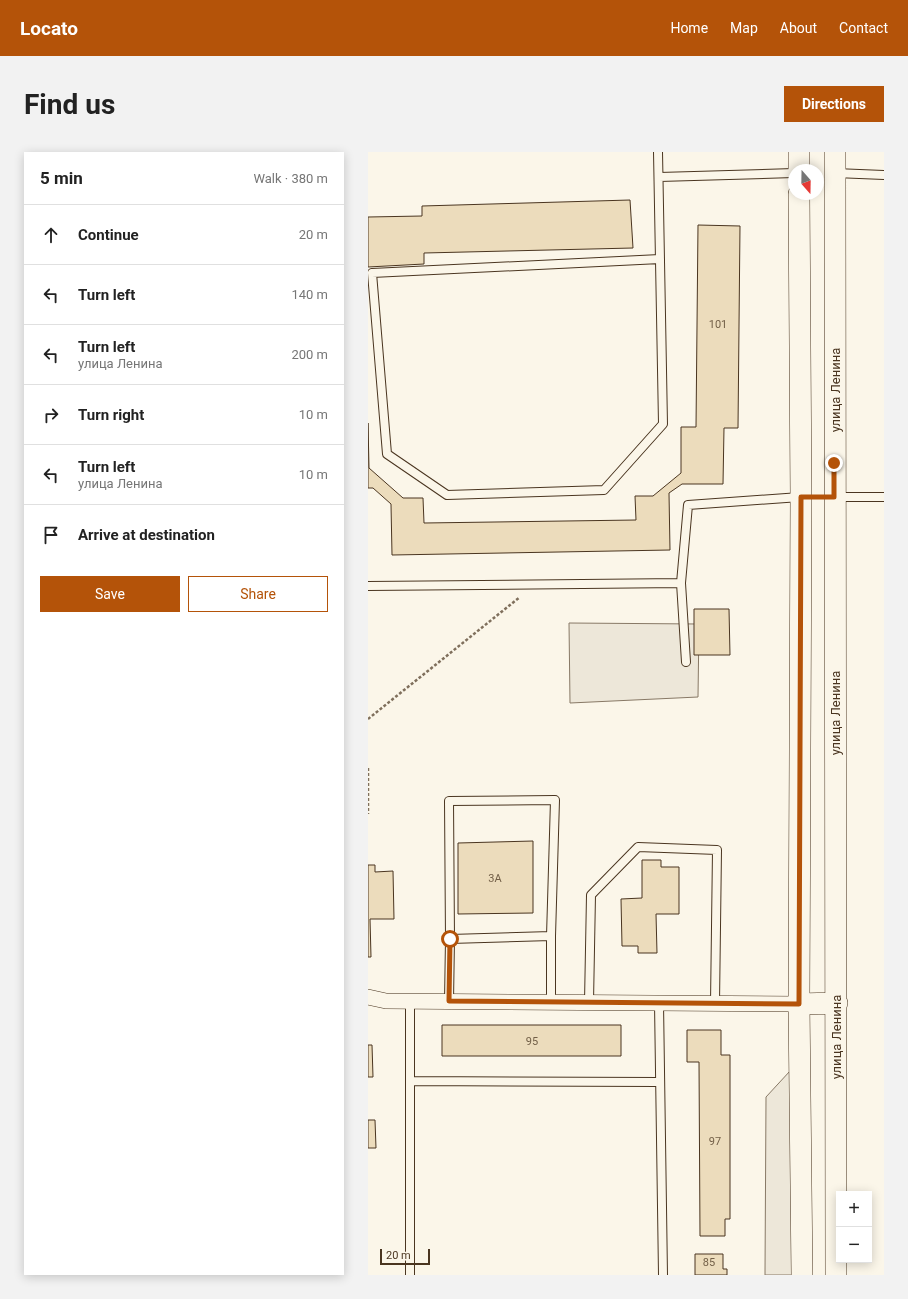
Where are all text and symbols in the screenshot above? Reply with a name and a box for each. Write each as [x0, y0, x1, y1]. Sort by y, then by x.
text: Locato [20, 17, 78, 40]
text: Home [670, 20, 708, 36]
text: Map [730, 20, 758, 36]
text: About [780, 20, 817, 36]
text: Contact [839, 20, 888, 36]
button: Directions [784, 86, 884, 122]
text: Find us [24, 88, 115, 121]
north arrow [788, 164, 824, 200]
text: 5 min [40, 168, 83, 188]
text: Walk · 380 m [253, 171, 328, 186]
icon: ahead [40, 224, 62, 246]
text: Continue [78, 226, 139, 244]
text: 20 m [299, 227, 328, 242]
icon: left [40, 284, 62, 306]
text: Turn left [78, 286, 135, 304]
text: 140 m [291, 287, 328, 302]
house number: 101 [709, 318, 727, 331]
text: Turn left [78, 338, 135, 356]
icon: left [40, 344, 62, 366]
text: 200 m [291, 347, 328, 362]
street label: улица Ленина [828, 348, 843, 432]
text: улица Ленина [78, 356, 163, 371]
icon: right [40, 404, 62, 426]
text: Turn right [78, 406, 144, 424]
text: 10 m [299, 407, 328, 422]
route end [825, 454, 843, 472]
text: Turn left [78, 458, 135, 476]
icon: left [40, 464, 62, 486]
text: 10 m [299, 467, 328, 482]
text: улица Ленина [78, 476, 163, 491]
icon: arrive [40, 524, 62, 546]
text: Arrive at destination [78, 526, 215, 544]
button: Save [40, 576, 180, 612]
button: Share [188, 576, 328, 612]
street label: улица Ленина [828, 671, 843, 755]
house number: 3А [488, 872, 503, 885]
route start [441, 930, 459, 948]
street label: улица Ленина [829, 995, 844, 1079]
house number: 95 [526, 1035, 538, 1048]
house number: 97 [709, 1135, 721, 1148]
map controls [836, 1191, 872, 1263]
button: + [836, 1191, 872, 1227]
button: − [836, 1227, 872, 1263]
scale bar [380, 1247, 430, 1266]
text: 20 m [386, 1249, 411, 1262]
house number: 85 [703, 1256, 715, 1269]

